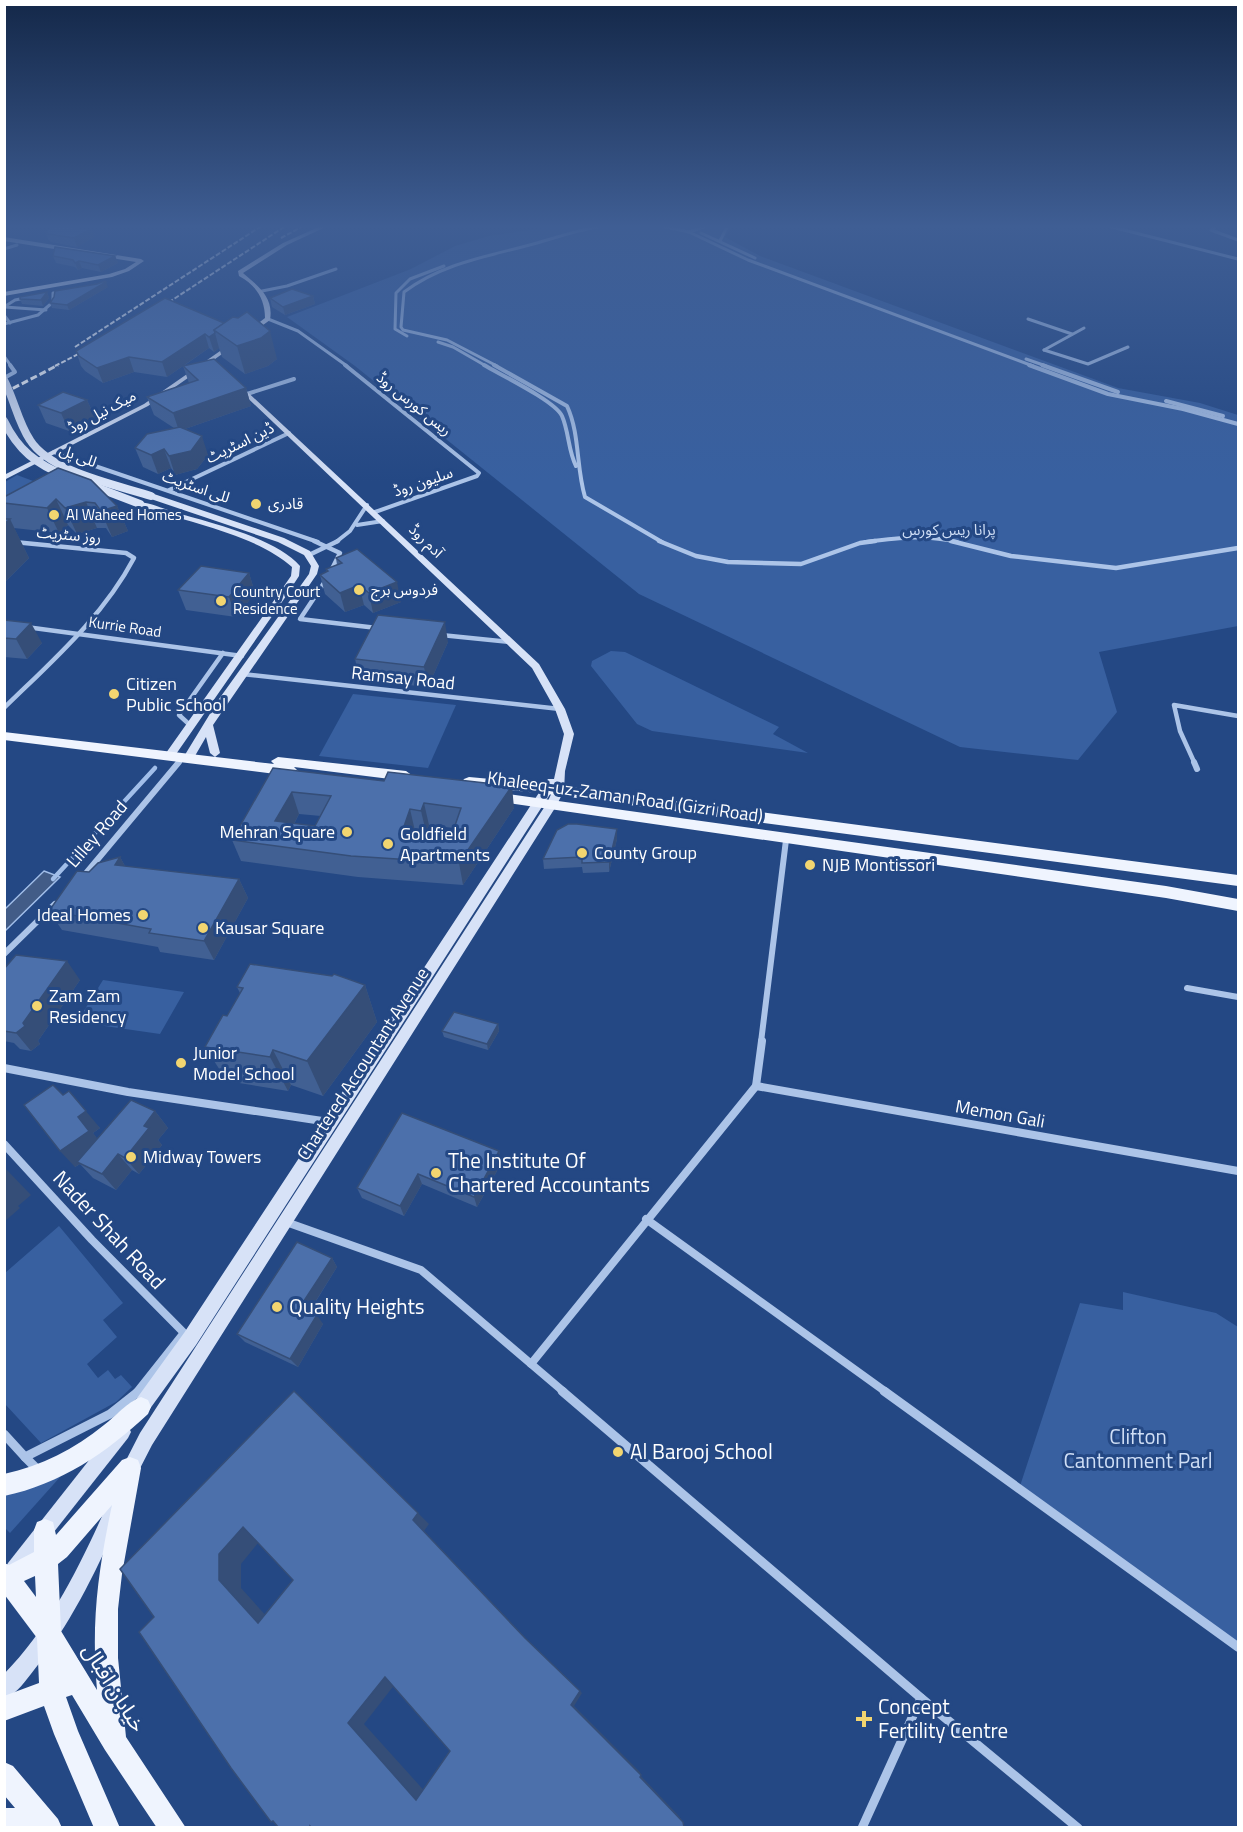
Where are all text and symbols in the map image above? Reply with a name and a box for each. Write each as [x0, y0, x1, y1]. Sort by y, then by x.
street label: ریس کورس روڈ [372, 366, 457, 441]
street label: میک نیل روڈ [63, 384, 140, 439]
street label: ڈین اسٹریٹ [202, 416, 278, 469]
street label: للی پل [56, 438, 100, 473]
street label: سلیون روڈ [390, 461, 456, 502]
street label: للی اسٹریٹ [159, 464, 233, 509]
place label: قادری [268, 492, 303, 515]
marker: قادری [249, 497, 263, 511]
place label: Al Waheed Homes [66, 503, 182, 526]
marker: Al Waheed Homes [47, 508, 61, 522]
street label: آدم روڈ [404, 518, 449, 563]
park label: پرانا ریس کورس [902, 518, 996, 541]
street label: روز سٹریٹ [36, 520, 102, 549]
place label: فردوس برج [371, 578, 438, 602]
place label: Country Court Residence [233, 580, 321, 620]
marker: فردوس برج [352, 583, 366, 597]
marker: Country Court Residence [214, 594, 228, 608]
street label: Kurrie Road [87, 610, 163, 643]
street label: Ramsay Road [350, 659, 456, 696]
place label: Citizen Public School [126, 670, 226, 718]
marker: Citizen Public School [107, 687, 121, 701]
street label: Khaleeq-uz-Zaman Road (Gizri Road) [486, 764, 765, 829]
street label: Lilley Road [60, 794, 134, 873]
place label: Mehran Square [219, 818, 335, 845]
place label: Goldfield Apartments [400, 820, 490, 868]
marker: Mehran Square [340, 825, 354, 839]
marker: Goldfield Apartments [381, 837, 395, 851]
place label: County Group [594, 839, 697, 866]
marker: County Group [575, 846, 589, 860]
place label: NJB Montissori [822, 851, 935, 878]
marker: NJB Montissori [803, 858, 817, 872]
place label: Ideal Homes [37, 901, 131, 928]
marker: Ideal Homes [136, 908, 150, 922]
place label: Kausar Square [215, 914, 324, 941]
marker: Kausar Square [196, 921, 210, 935]
street label: Chartered Accountant Avenue [290, 962, 435, 1165]
place label: Zam Zam Residency [49, 982, 126, 1030]
marker: Zam Zam Residency [30, 999, 44, 1013]
place label: Junior Model School [193, 1039, 295, 1087]
marker: Junior Model School [174, 1056, 188, 1070]
street label: Memon Gali [953, 1092, 1047, 1135]
place label: Midway Towers [143, 1143, 261, 1170]
place label: The Institute Of Chartered Accountants [448, 1144, 650, 1200]
marker: Midway Towers [124, 1150, 138, 1164]
street label: Nader Shah Road [46, 1163, 174, 1296]
marker: The Institute Of Chartered Accountants [429, 1166, 443, 1180]
place label: Quality Heights [289, 1290, 425, 1322]
marker: Quality Heights [270, 1300, 284, 1314]
park label: Clifton Cantonment Parl [1063, 1420, 1213, 1476]
place label: Al Barooj School [630, 1435, 773, 1467]
marker: Al Barooj School [611, 1445, 625, 1459]
street label: خیابان اقبال [75, 1637, 155, 1738]
place label: Concept Fertility Centre [878, 1690, 1008, 1746]
marker: Concept Fertility Centre [855, 1710, 873, 1728]

